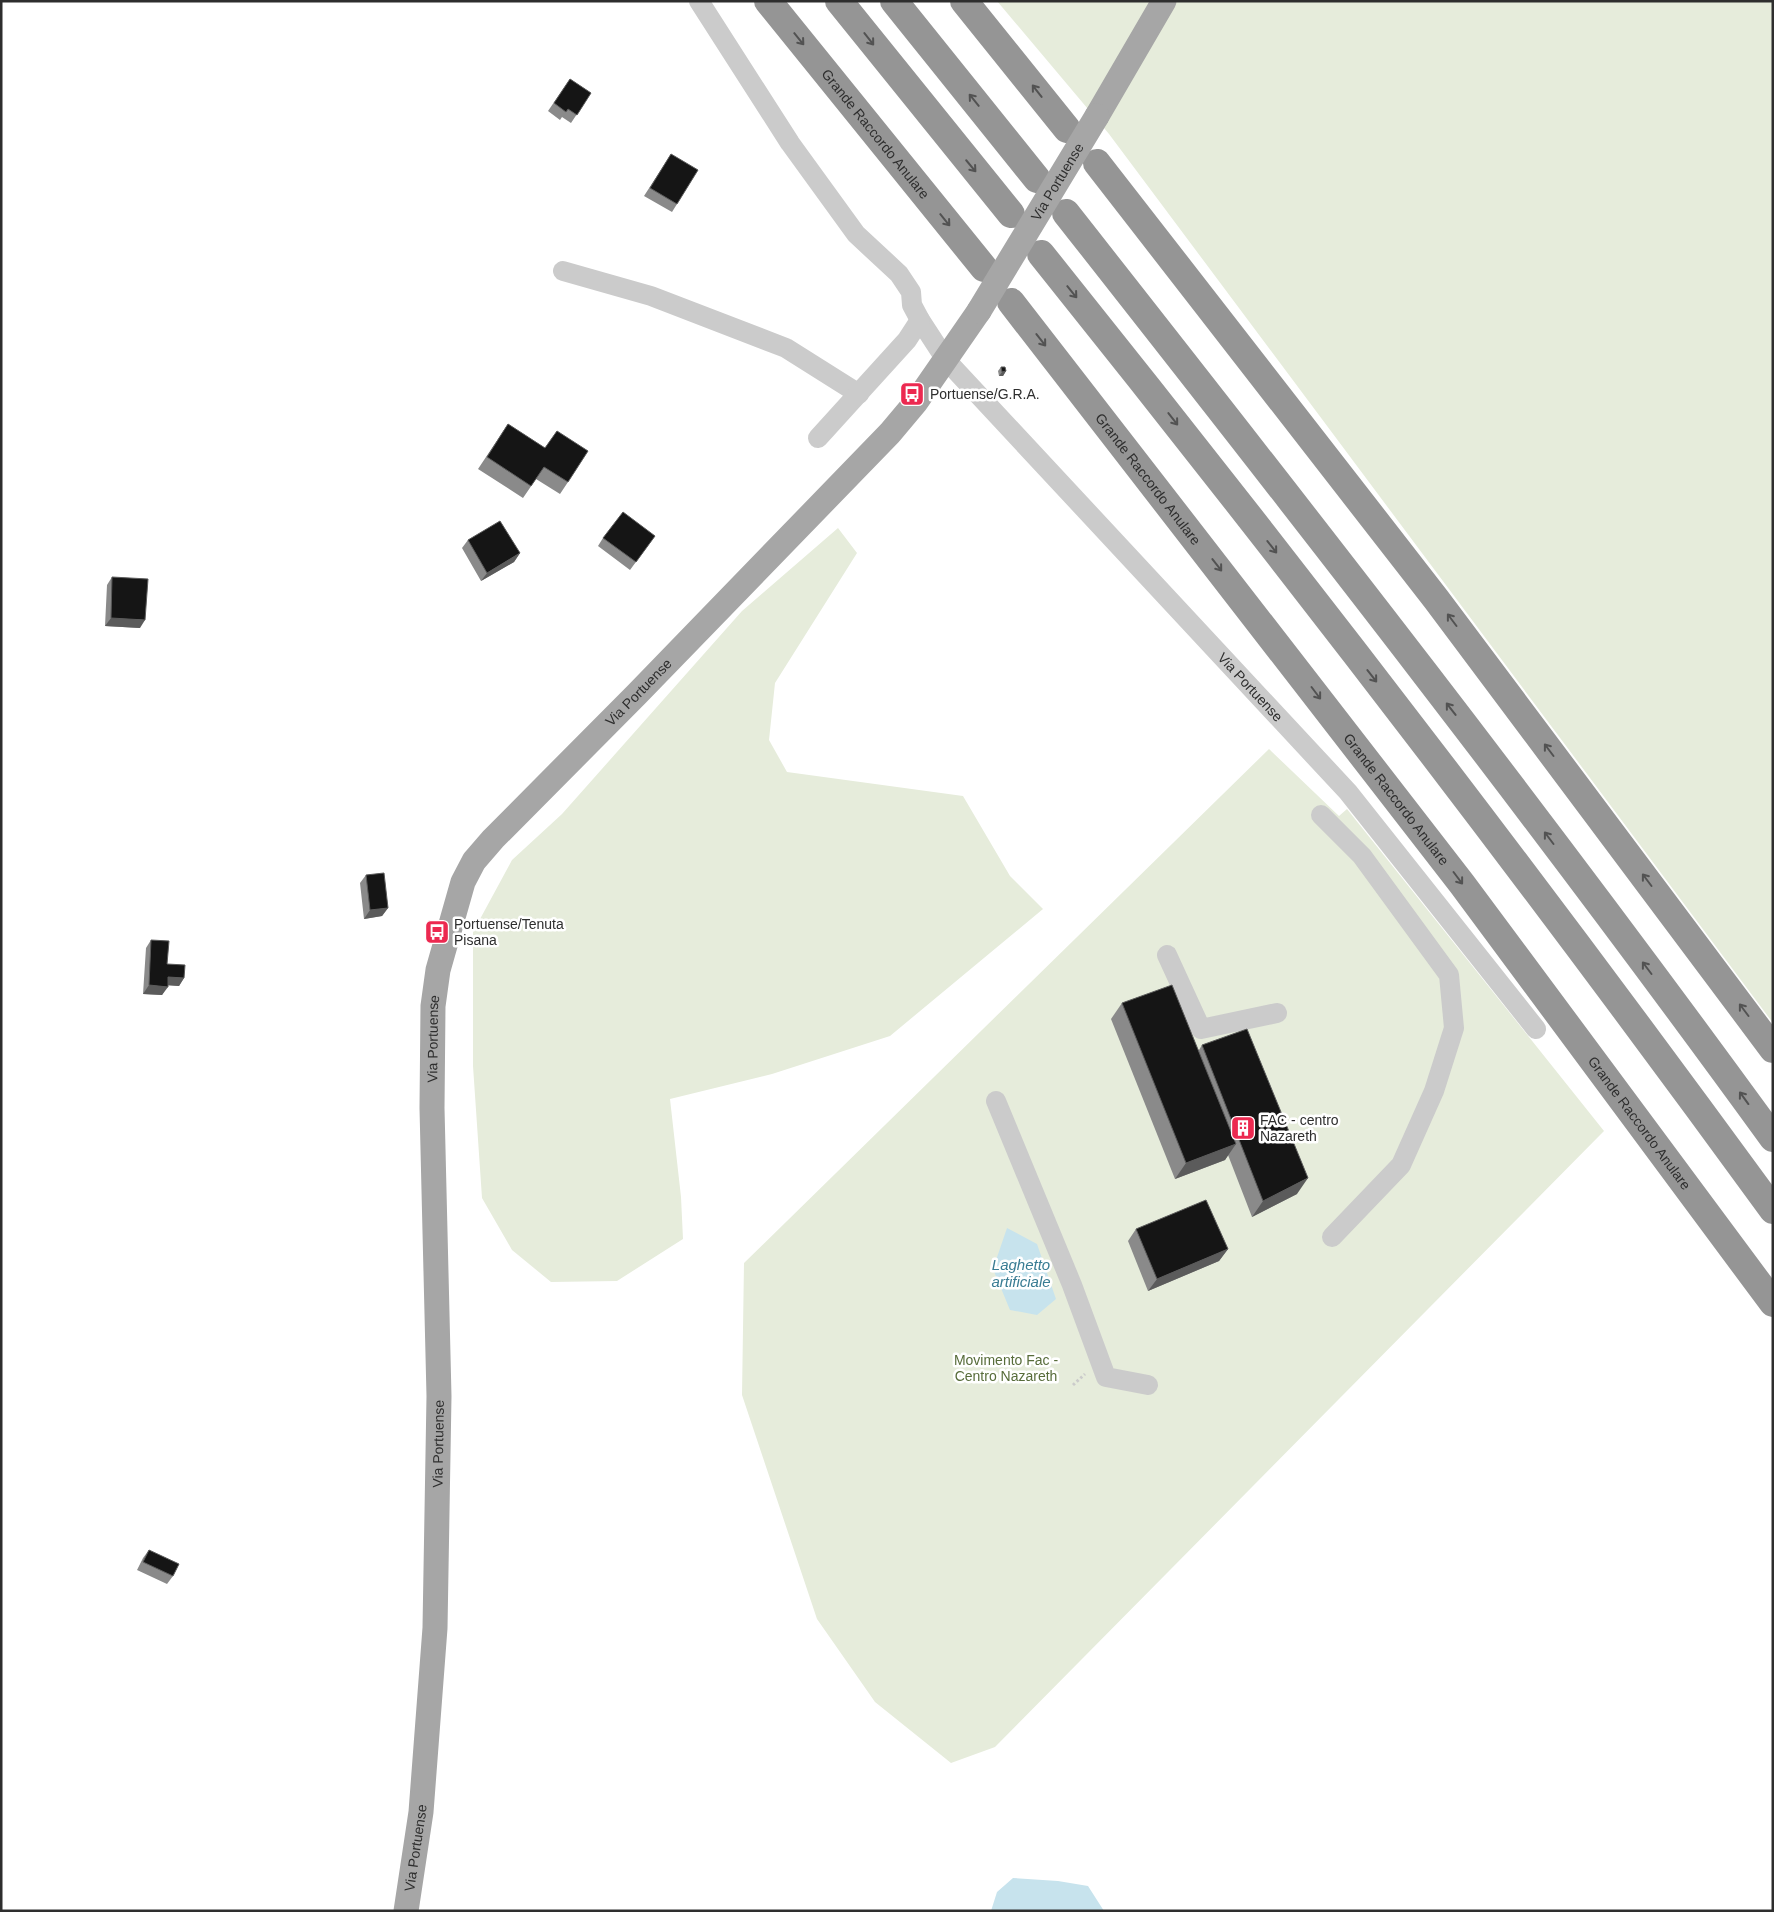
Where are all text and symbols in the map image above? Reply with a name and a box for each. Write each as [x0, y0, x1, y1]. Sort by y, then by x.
one-way arrow [794, 32, 805, 45]
one-way arrow [864, 32, 875, 45]
street label: Grande Raccordo Anulare [818, 66, 933, 202]
one-way arrow [1032, 85, 1043, 98]
one-way arrow [969, 94, 980, 107]
street label: Via Portuense [1028, 140, 1087, 224]
one-way arrow [966, 159, 977, 172]
one-way arrow [940, 213, 951, 226]
one-way arrow [1066, 285, 1077, 298]
one-way arrow [1036, 333, 1047, 346]
bus stop icon: Portuense/G.R.A. [899, 381, 925, 407]
place label: Portuense/G.R.A. [930, 386, 1040, 402]
street label: Grande Raccordo Anulare [1092, 410, 1204, 548]
one-way arrow [1167, 412, 1178, 425]
one-way arrow [1267, 540, 1278, 553]
one-way arrow [1211, 558, 1222, 571]
one-way arrow [1447, 613, 1457, 627]
street label: Via Portuense [1215, 650, 1286, 725]
street label: Via Portuense [602, 655, 675, 729]
one-way arrow [1366, 669, 1377, 682]
one-way arrow [1311, 686, 1322, 699]
one-way arrow [1446, 702, 1457, 715]
street label: Grande Raccordo Anulare [1340, 730, 1452, 868]
one-way arrow [1544, 744, 1555, 757]
one-way arrow [1544, 832, 1555, 845]
one-way arrow [1452, 871, 1463, 884]
one-way arrow [1641, 874, 1652, 887]
place label: Portuense/Tenuta Pisana [454, 916, 564, 948]
bus stop icon: Portuense/Tenuta Pisana [424, 919, 450, 945]
one-way arrow [1642, 961, 1652, 975]
street label: Via Portuense [424, 994, 442, 1083]
one-way arrow [1738, 1004, 1749, 1017]
street label: Grande Raccordo Anulare [1585, 1053, 1694, 1193]
one-way arrow [1739, 1091, 1749, 1105]
place label: FAC - centro Nazareth [1260, 1112, 1339, 1144]
building icon: FAC - centro Nazareth [1230, 1115, 1256, 1141]
water label: Laghetto artificiale [991, 1256, 1051, 1290]
park label: Movimento Fac - Centro Nazareth [954, 1352, 1058, 1384]
street label: Via Portuense [429, 1399, 447, 1488]
street label: Via Portuense [401, 1803, 430, 1892]

